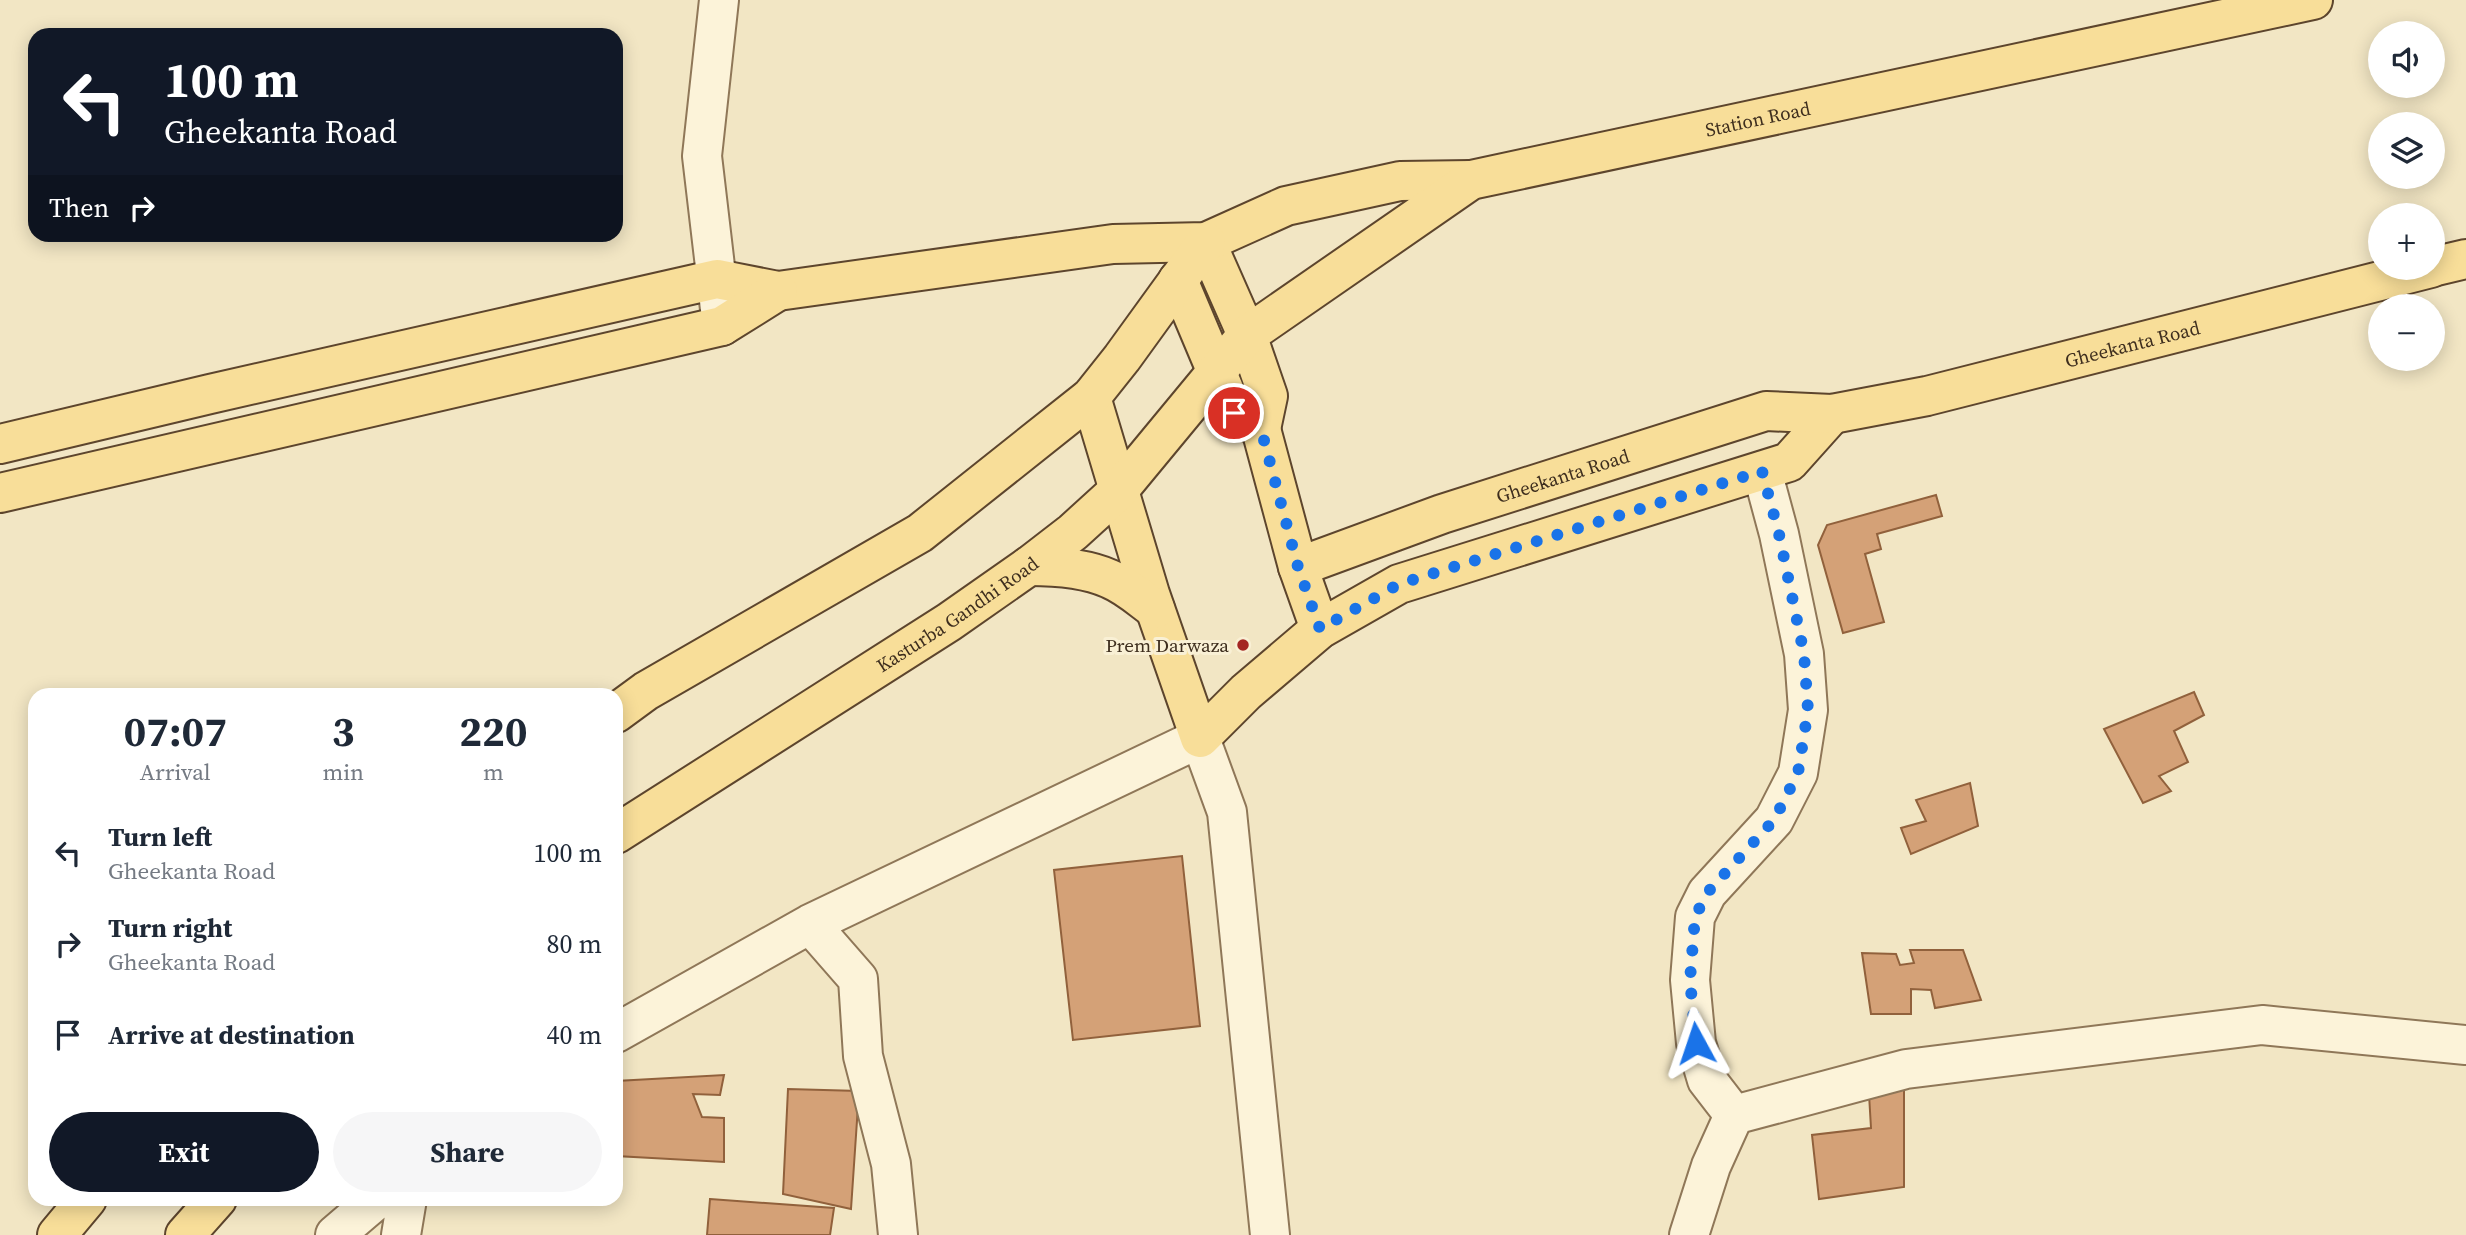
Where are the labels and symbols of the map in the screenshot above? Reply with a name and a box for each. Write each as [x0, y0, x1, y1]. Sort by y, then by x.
street label: Station Road [1703, 95, 1813, 143]
street label: Gheekanta Road [2062, 314, 2203, 373]
pin [1204, 383, 1264, 443]
street label: Gheekanta Road [1493, 442, 1633, 509]
street label: Kasturba Gandhi Road [871, 550, 1044, 678]
place label: Prem Darwaza [1105, 632, 1229, 658]
marker: Prem Darwaza [1235, 637, 1251, 653]
position arrow [1659, 1006, 1733, 1080]

